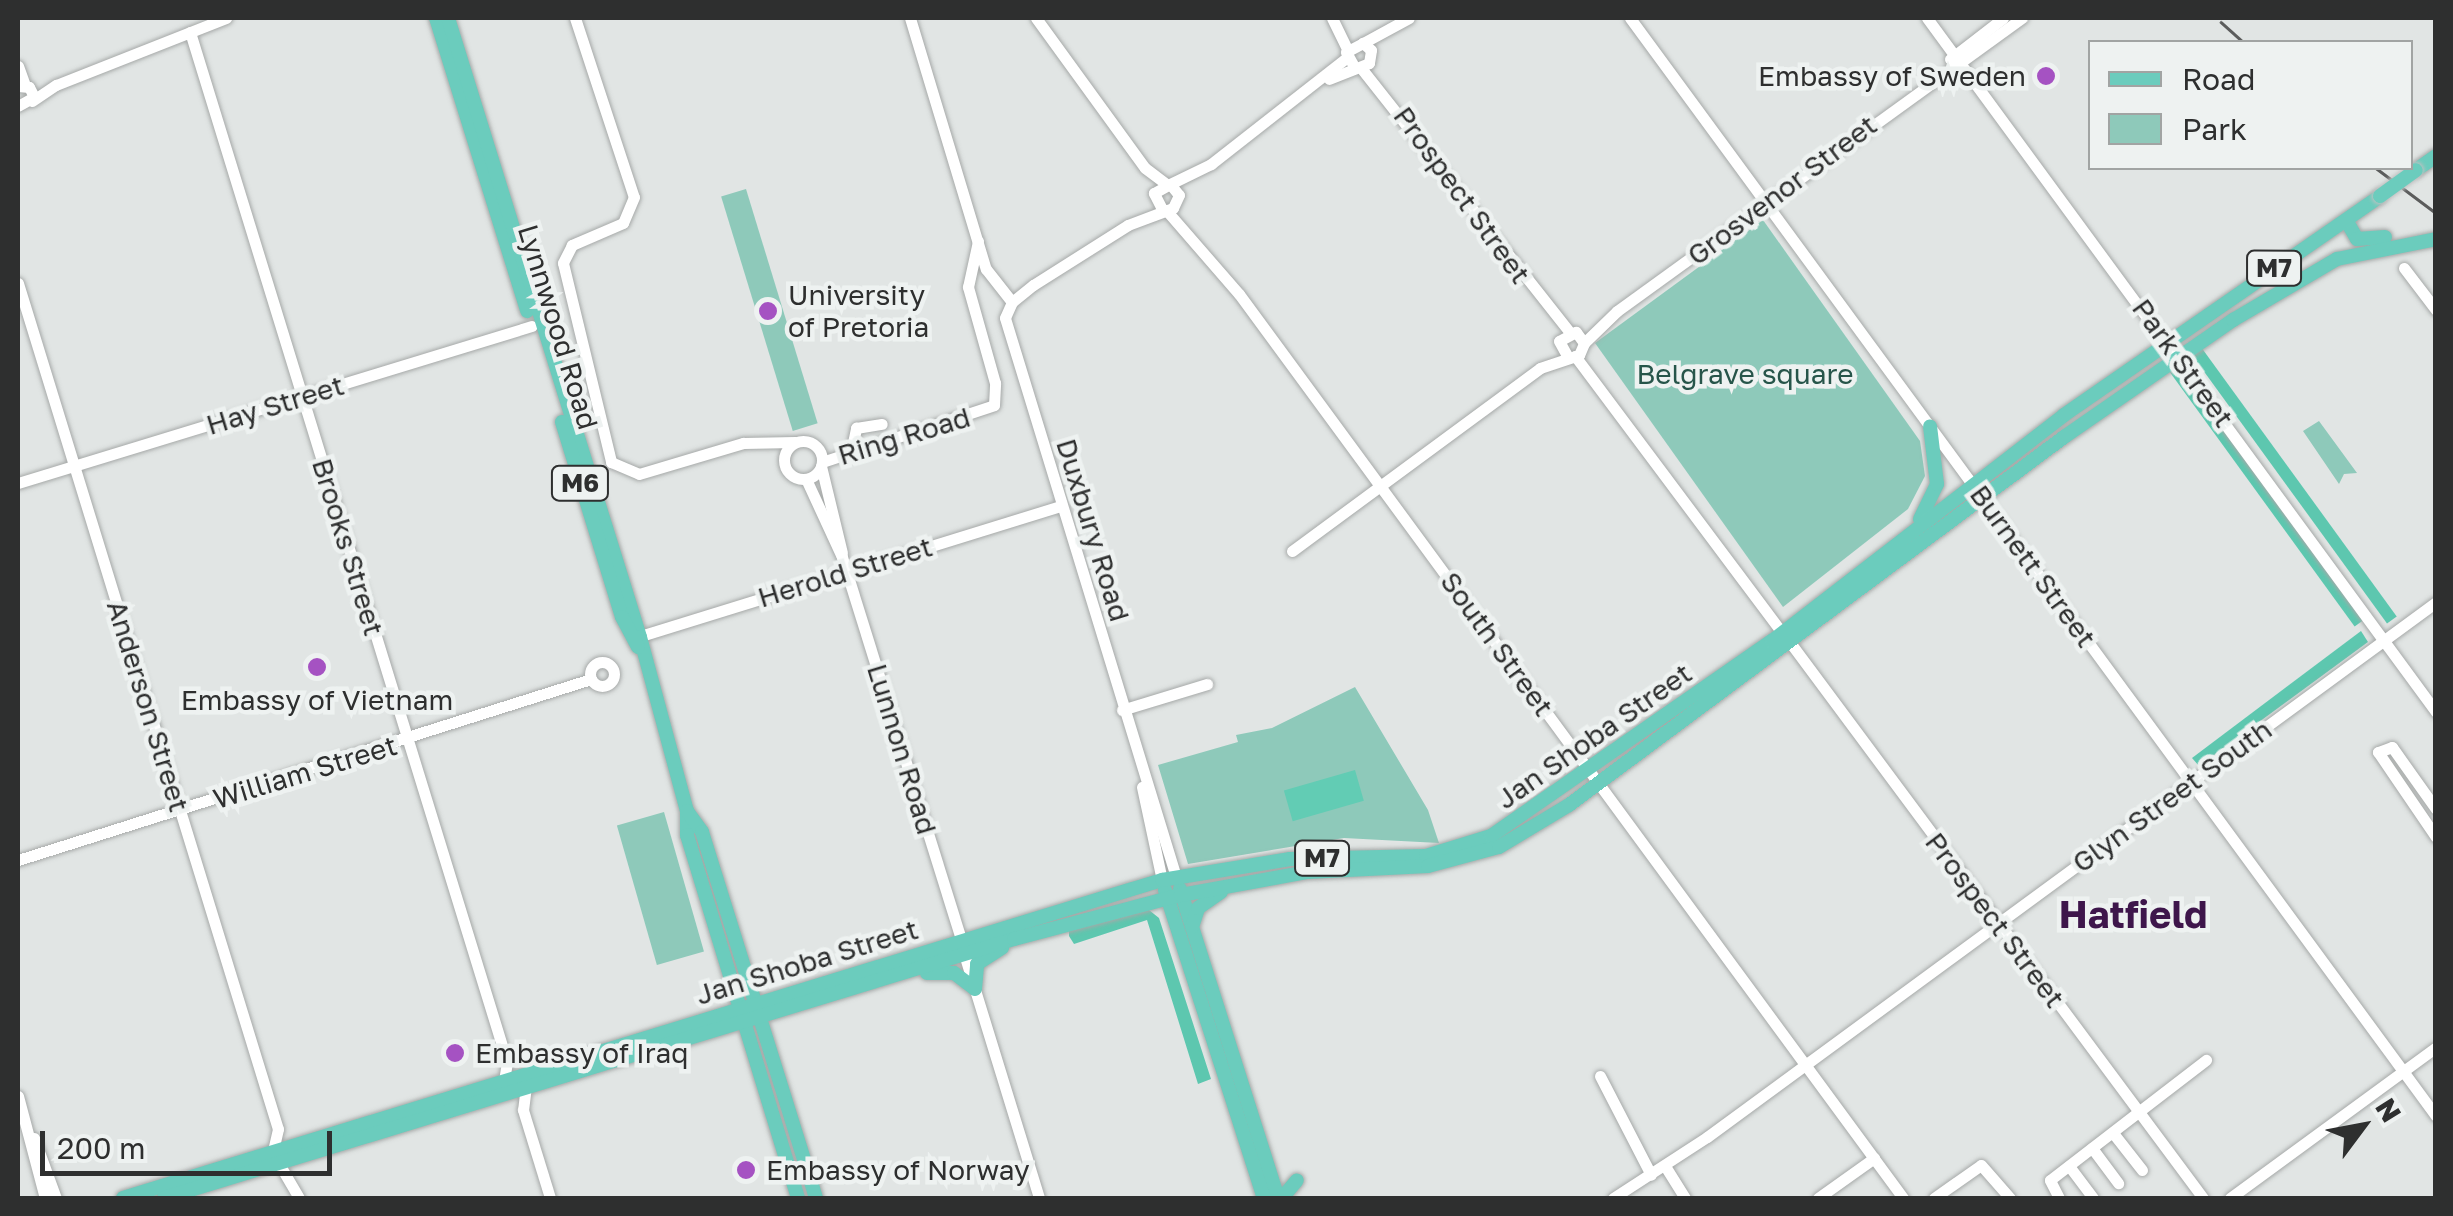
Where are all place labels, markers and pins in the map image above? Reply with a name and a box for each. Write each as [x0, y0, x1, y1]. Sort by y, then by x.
place label: Embassy of Sweden [1758, 59, 2026, 93]
marker: Embassy of Sweden [2035, 65, 2057, 87]
place label: University of Pretoria [788, 278, 929, 344]
marker: University of Pretoria [757, 300, 779, 322]
marker: Embassy of Vietnam [306, 656, 328, 678]
place label: Embassy of Vietnam [181, 683, 453, 717]
place label: Embassy of Iraq [475, 1036, 688, 1070]
marker: Embassy of Iraq [444, 1042, 466, 1064]
place label: Embassy of Norway [766, 1153, 1030, 1187]
marker: Embassy of Norway [735, 1159, 757, 1181]

